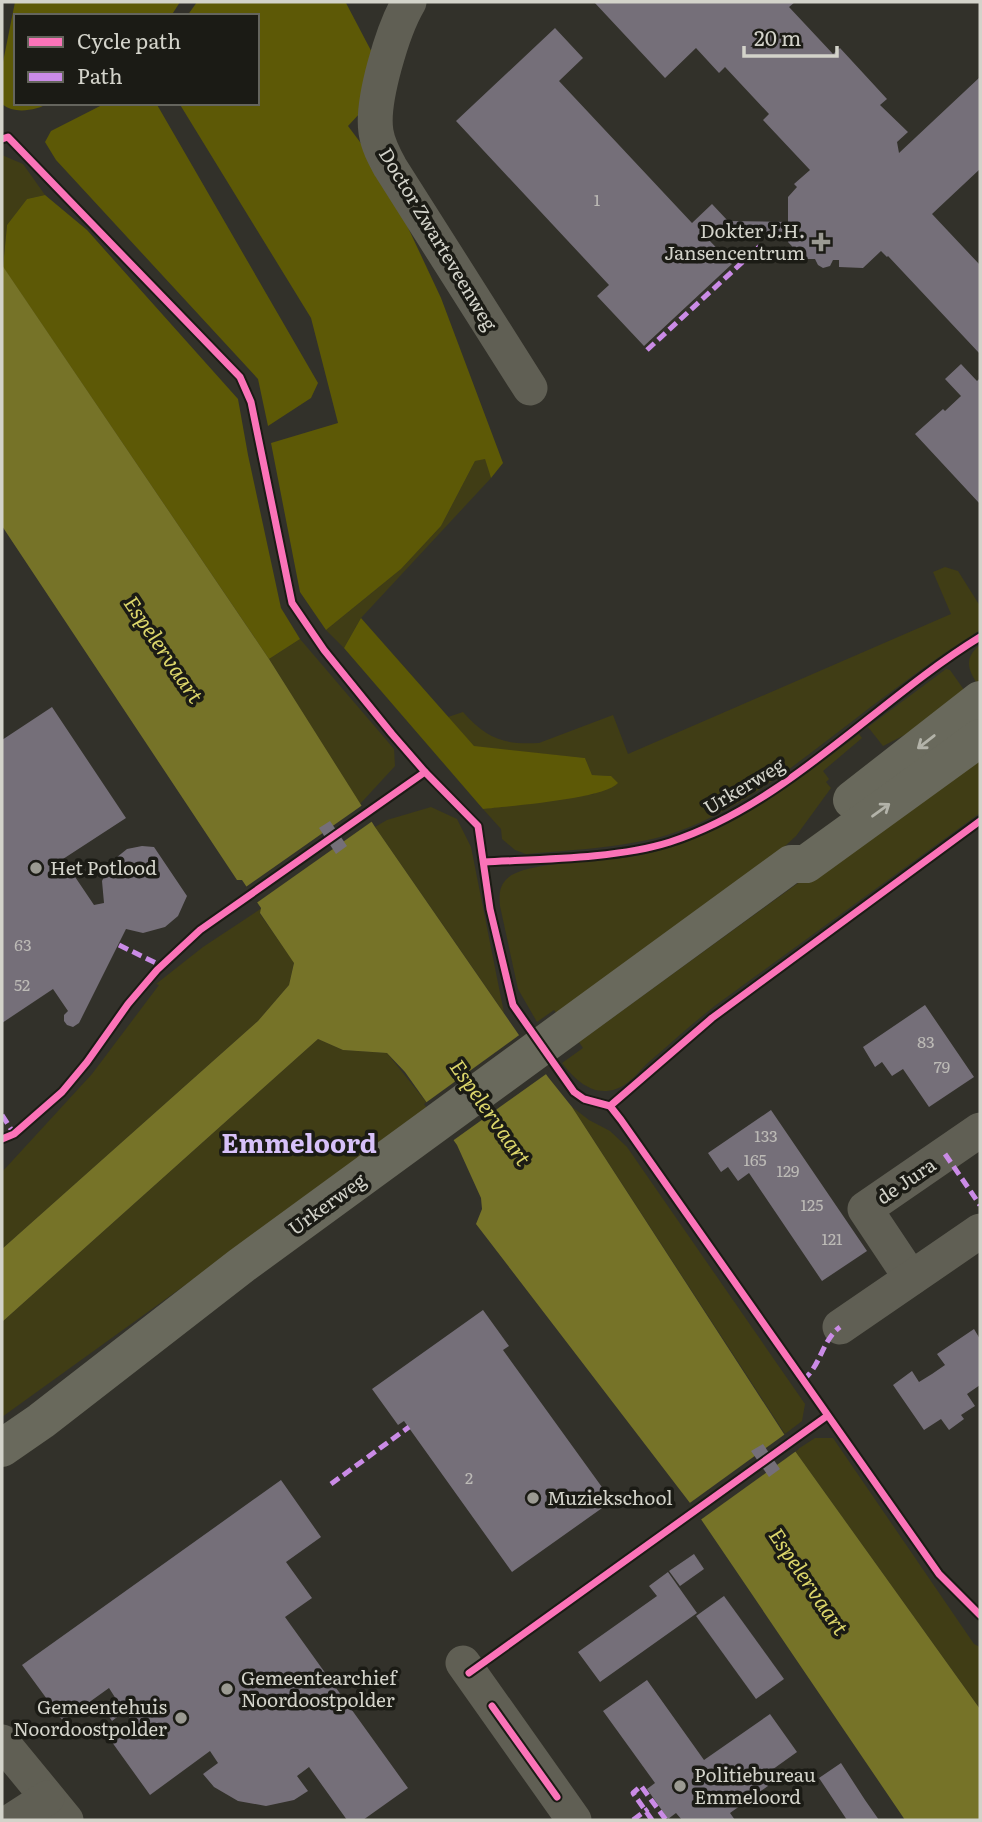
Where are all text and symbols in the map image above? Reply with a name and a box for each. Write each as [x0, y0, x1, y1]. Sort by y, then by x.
legend [14, 14, 259, 105]
scale bar [744, 14, 837, 58]
text: 20 m [754, 21, 801, 52]
text: Cycle path [77, 24, 181, 55]
text: Path [77, 59, 123, 90]
street label: Doctor Zwarteveenweg [373, 142, 505, 336]
house number: 1 [594, 187, 601, 211]
place label: Dokter J.H. Jansencentrum [664, 216, 805, 266]
marker: Dokter J.H. Jansencentrum [811, 232, 831, 252]
water label: Espelervaart [118, 589, 213, 709]
one-way arrow [918, 735, 936, 750]
street label: Urkerweg [698, 750, 790, 820]
one-way arrow [871, 803, 890, 817]
place label: Het Potlood [50, 853, 157, 881]
marker: Het Potlood [28, 860, 44, 876]
house number: 63 [14, 932, 32, 956]
house number: 52 [14, 972, 30, 996]
house number: 83 [917, 1029, 935, 1053]
water label: Espelervaart [444, 1052, 540, 1172]
house number: 79 [934, 1054, 950, 1078]
district label: Emmeloord [221, 1122, 377, 1161]
house number: 133 [754, 1123, 778, 1147]
house number: 165 [743, 1147, 767, 1171]
street label: de Jura [870, 1150, 941, 1210]
house number: 129 [777, 1158, 800, 1182]
street label: Urkerweg [282, 1165, 371, 1241]
house number: 125 [801, 1192, 823, 1216]
house number: 121 [821, 1226, 843, 1250]
house number: 2 [465, 1465, 473, 1489]
place label: Muziekschool [547, 1483, 673, 1511]
marker: Muziekschool [525, 1490, 541, 1506]
water label: Espelervaart [763, 1521, 858, 1641]
place label: Gemeentearchief Noordoostpolder [241, 1663, 398, 1713]
marker: Gemeentearchief Noordoostpolder [219, 1681, 235, 1697]
place label: Gemeentehuis Noordoostpolder [13, 1692, 167, 1742]
marker: Gemeentehuis Noordoostpolder [173, 1710, 189, 1726]
place label: Politiebureau Emmeloord [694, 1760, 816, 1810]
marker: Politiebureau Emmeloord [672, 1778, 688, 1794]

